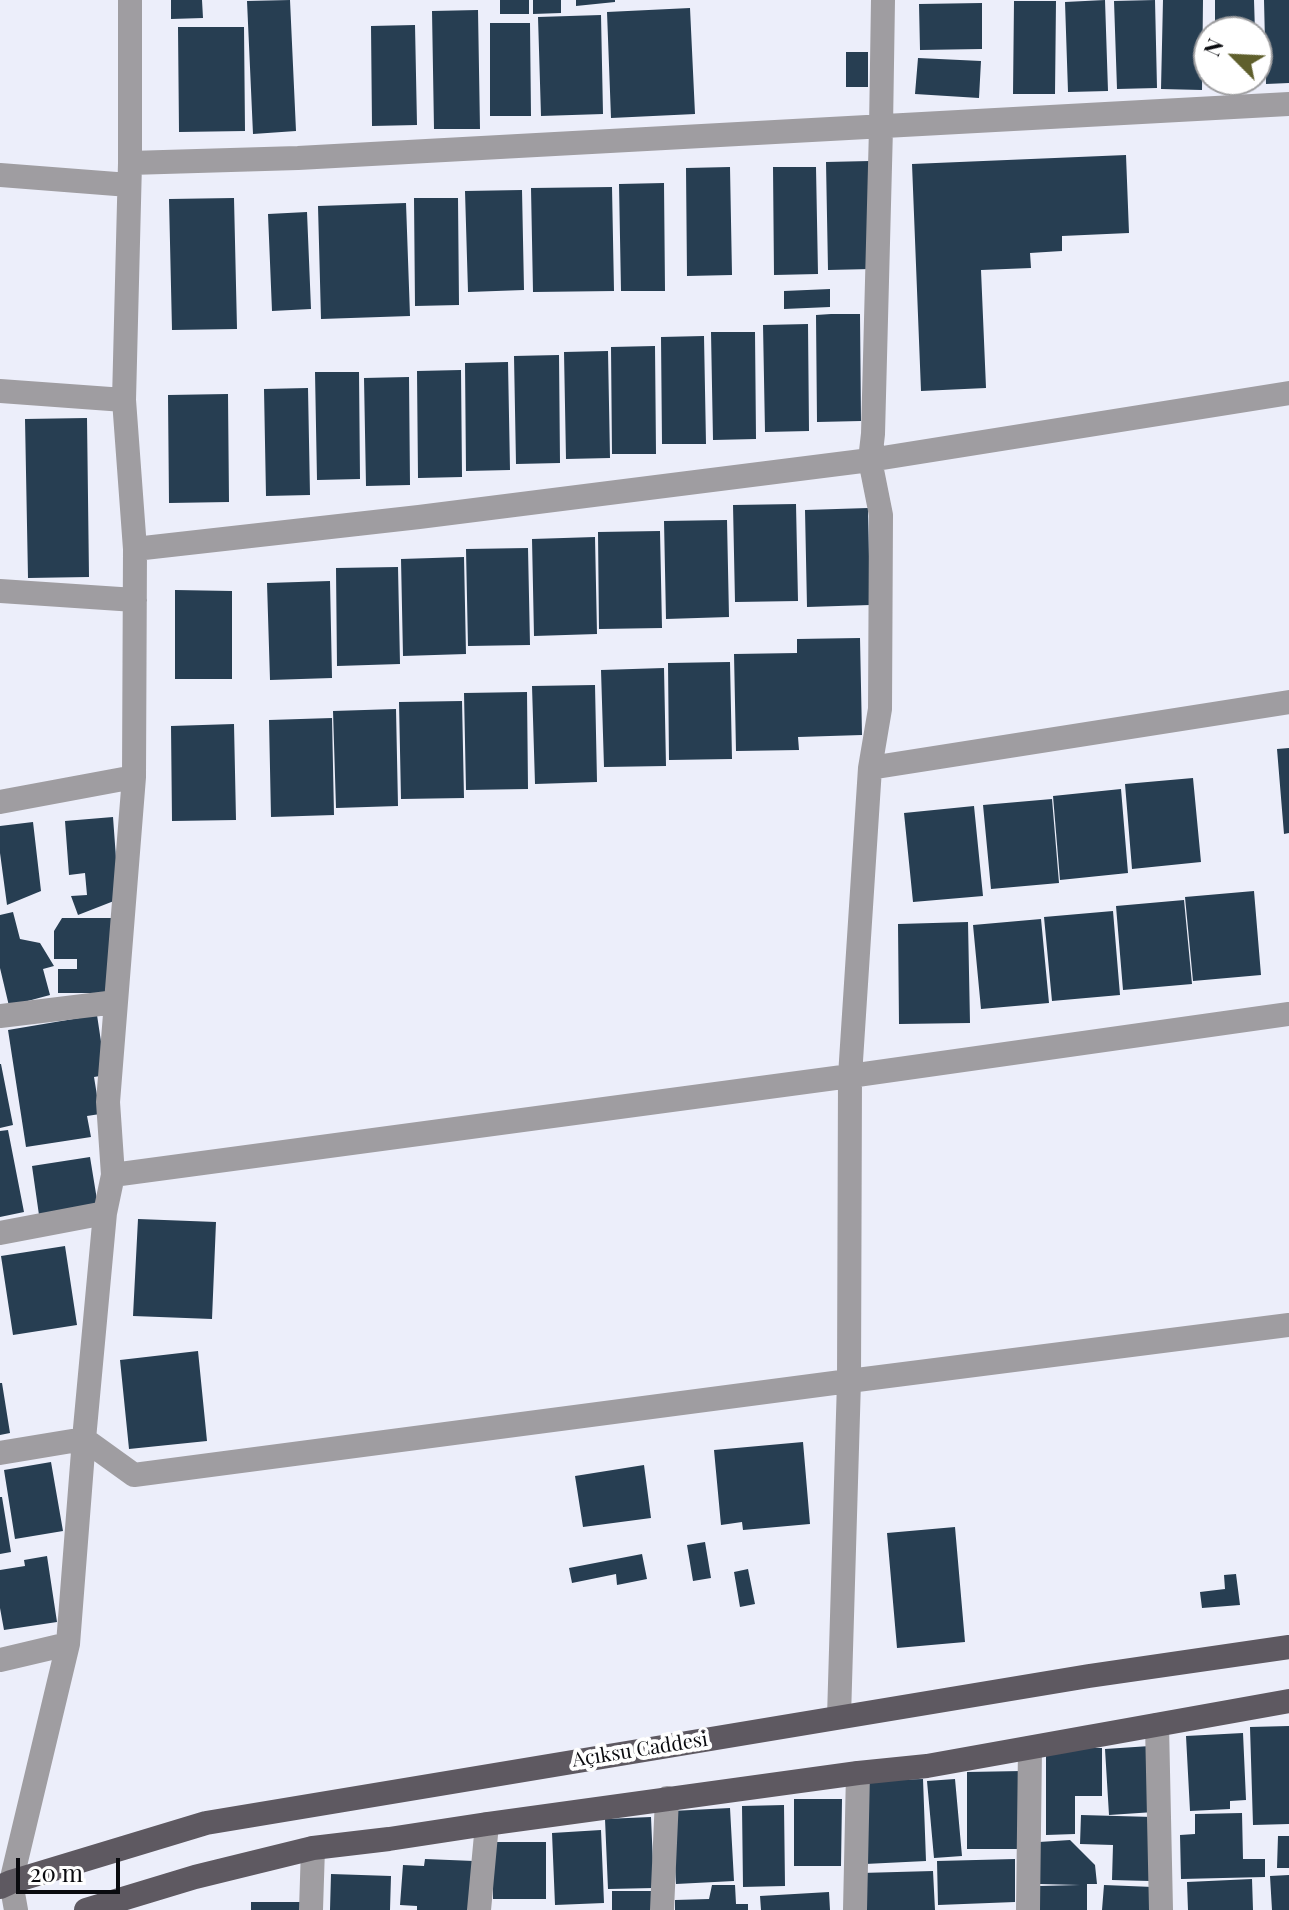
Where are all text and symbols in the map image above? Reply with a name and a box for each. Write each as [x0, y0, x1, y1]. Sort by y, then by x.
north arrow [1193, 16, 1273, 96]
text: N [1196, 34, 1230, 60]
street label: Açıksu Caddesi [571, 1727, 709, 1773]
scale bar [20, 1842, 124, 1892]
text: 20 m [30, 1856, 83, 1888]

